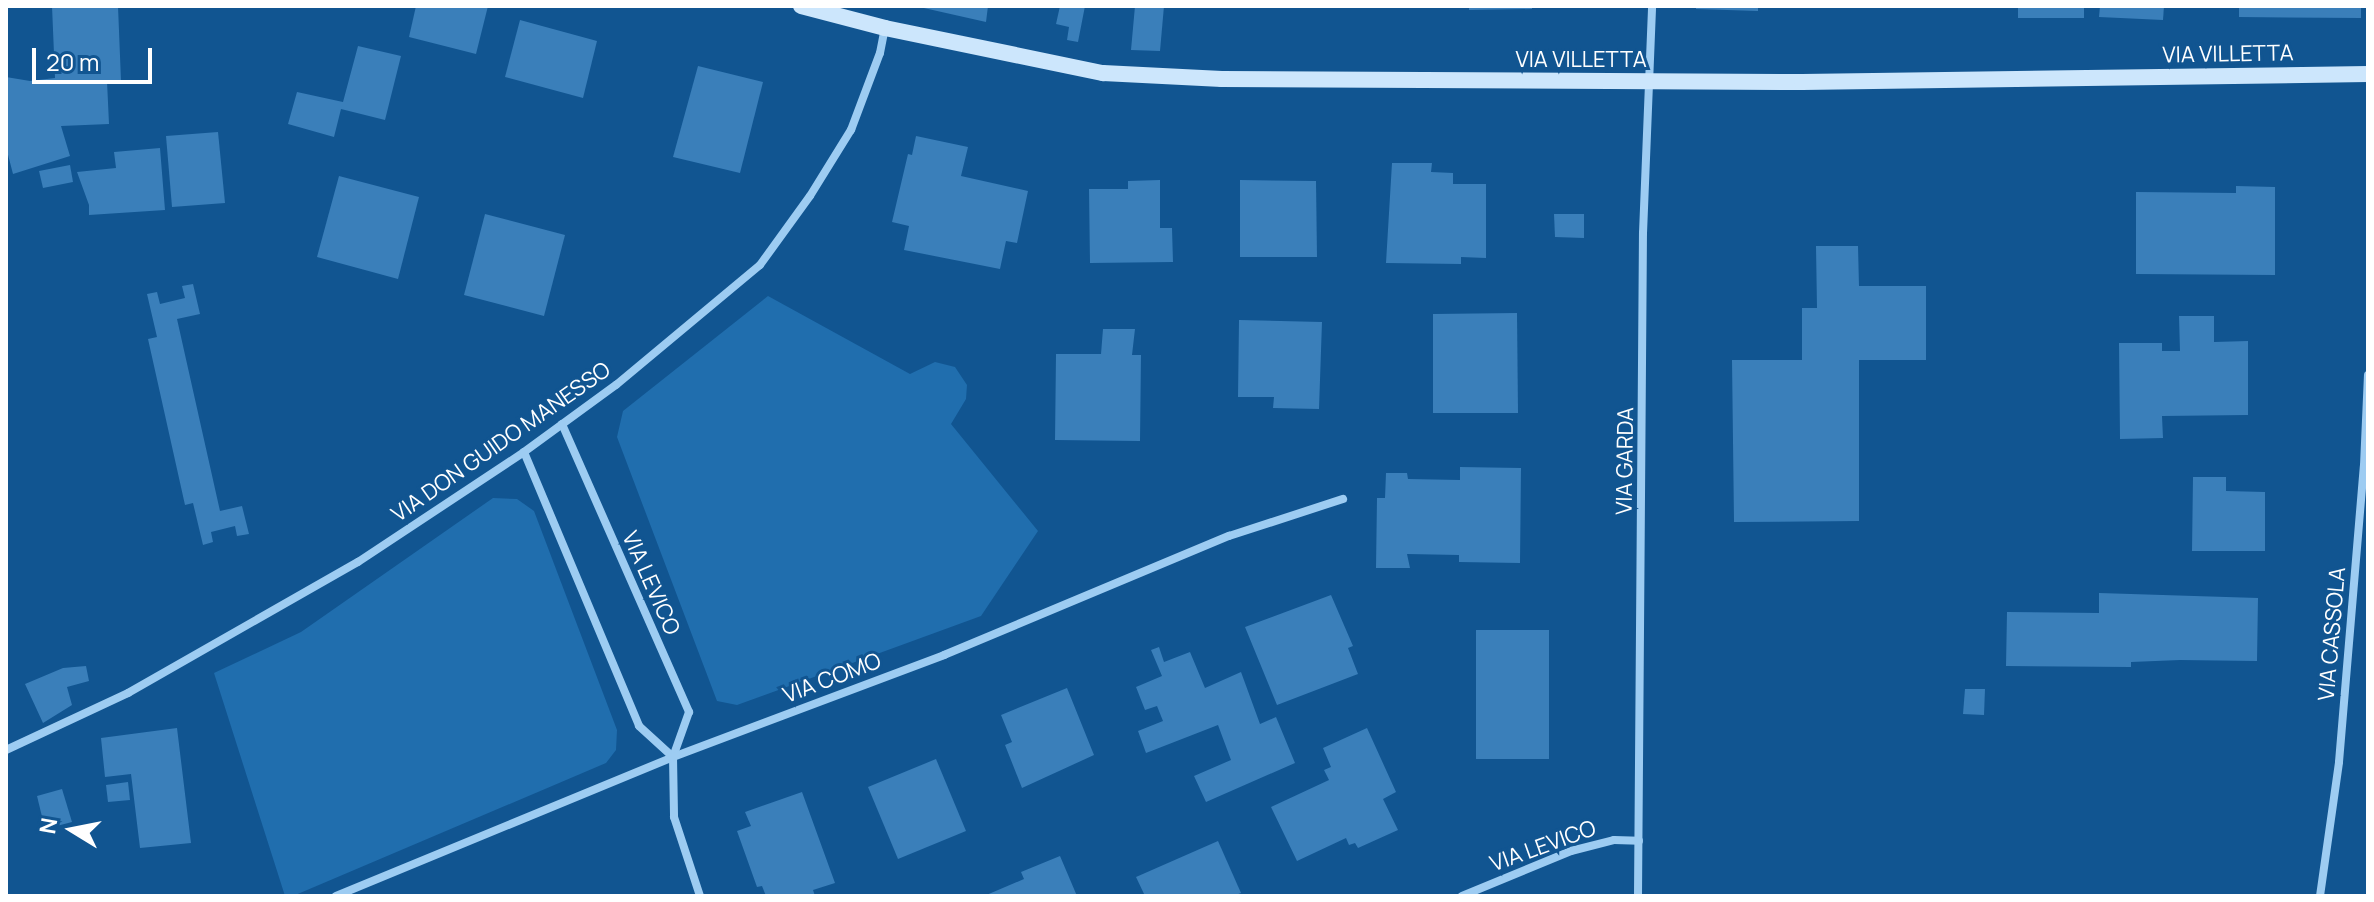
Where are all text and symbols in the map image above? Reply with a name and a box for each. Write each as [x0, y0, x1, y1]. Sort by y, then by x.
scale bar [36, 32, 156, 82]
street label: VIA VILLETTA [2162, 40, 2294, 68]
text: 20 m [46, 45, 99, 78]
street label: VIA VILLETTA [1515, 47, 1647, 73]
street label: VIA DON GUIDO MANESSO [387, 356, 615, 528]
street label: VIA GARDA [1611, 407, 1639, 515]
street label: VIA LEVICO [616, 527, 686, 639]
street label: VIA CASSOLA [2313, 566, 2351, 702]
street label: VIA COMO [779, 647, 885, 709]
north arrow [32, 790, 112, 870]
text: N [32, 815, 65, 836]
street label: VIA LEVICO [1487, 815, 1599, 877]

